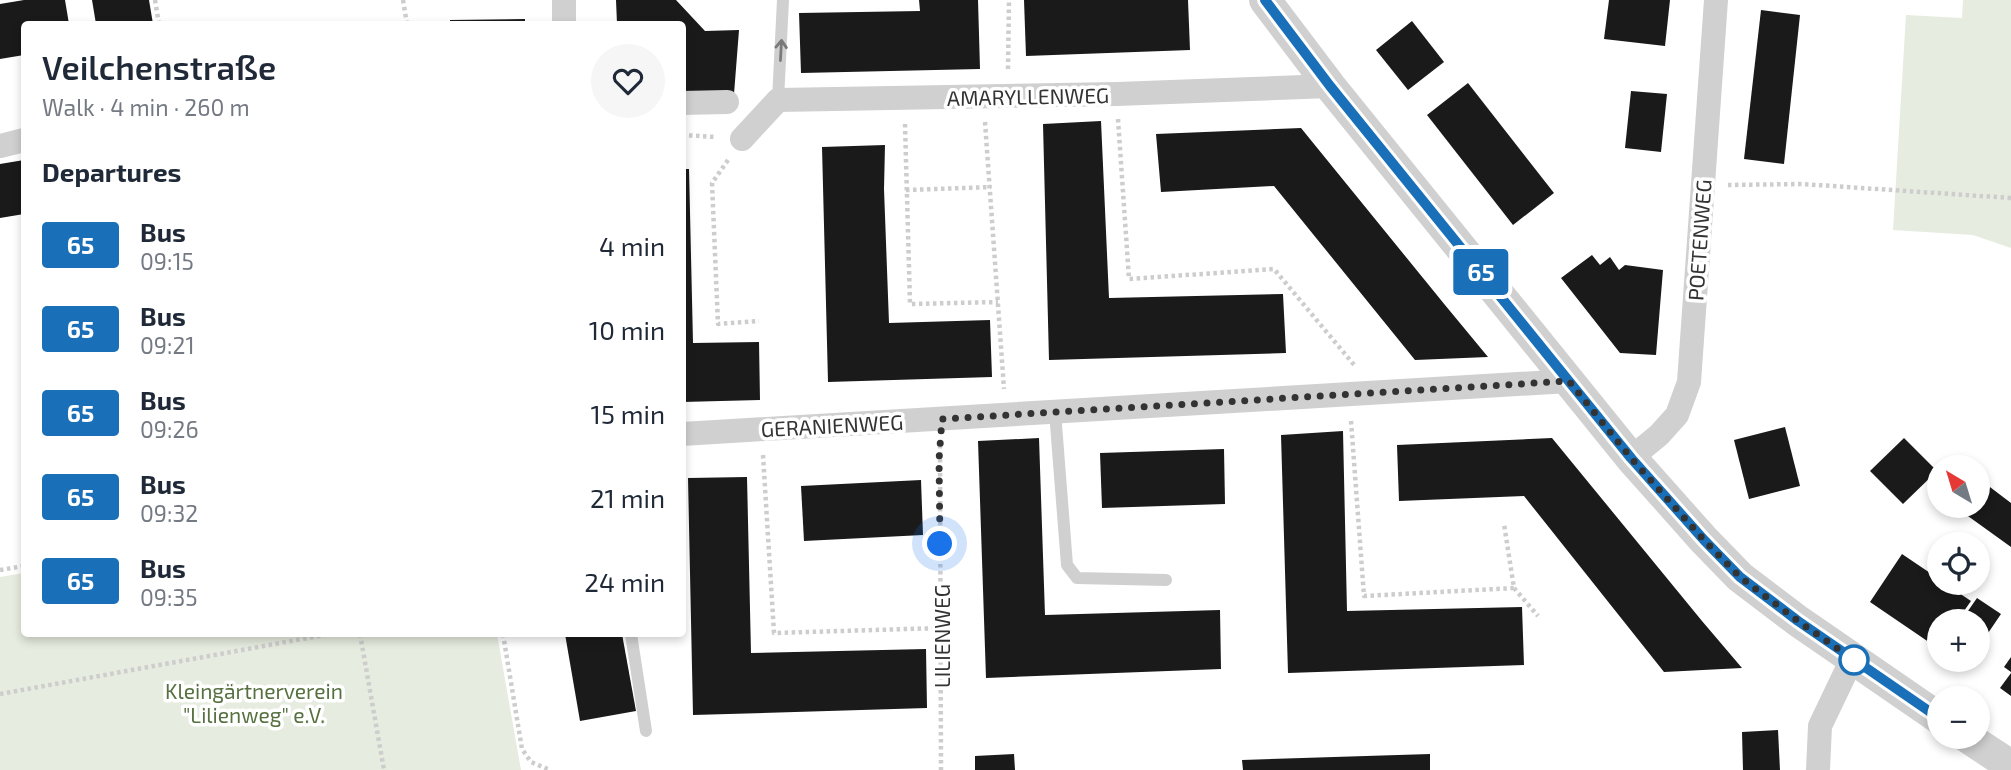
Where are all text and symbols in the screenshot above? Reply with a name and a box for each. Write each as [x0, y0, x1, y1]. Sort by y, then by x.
one-way arrow [774, 39, 787, 62]
button: heart [591, 44, 665, 118]
text: Veilchenstraße [42, 47, 276, 87]
street label: AMARYLLENWEG [947, 82, 1109, 110]
text: Walk · 4 min · 260 m [42, 93, 250, 121]
text: Departures [42, 156, 181, 187]
street label: POETENWEG [1682, 178, 1716, 302]
text: Bus [140, 216, 186, 247]
text: 65 [67, 230, 94, 259]
text: 4 min [599, 230, 665, 261]
text: 09:15 [140, 247, 194, 275]
line badge: 65 [1450, 249, 1512, 295]
text: 65 [1467, 257, 1495, 286]
text: Bus [140, 300, 186, 331]
text: 65 [67, 314, 94, 343]
text: 10 min [589, 314, 665, 345]
text: 09:21 [140, 331, 195, 359]
text: Bus [140, 384, 186, 415]
text: 65 [67, 398, 94, 427]
text: 15 min [591, 398, 665, 429]
street label: GERANIENWEG [760, 409, 904, 441]
text: 09:26 [140, 415, 199, 443]
north arrow [1927, 455, 1990, 518]
map controls [1927, 455, 1990, 749]
text: Bus [140, 468, 186, 499]
text: 65 [67, 482, 94, 511]
text: 21 min [590, 482, 665, 513]
text: 09:32 [140, 499, 198, 527]
your location [922, 526, 957, 561]
button: locate [1927, 532, 1990, 595]
text: Bus [140, 552, 186, 583]
text: 65 [67, 566, 94, 595]
text: 24 min [584, 566, 665, 597]
text: 09:35 [140, 583, 198, 611]
street label: LILIENWEG [929, 584, 954, 688]
button: + [1927, 609, 1990, 672]
unlabelled marker [1839, 645, 1869, 675]
park label: Kleingärtnerverein "Lilienweg" e.V. [165, 678, 343, 727]
button: − [1927, 686, 1990, 749]

